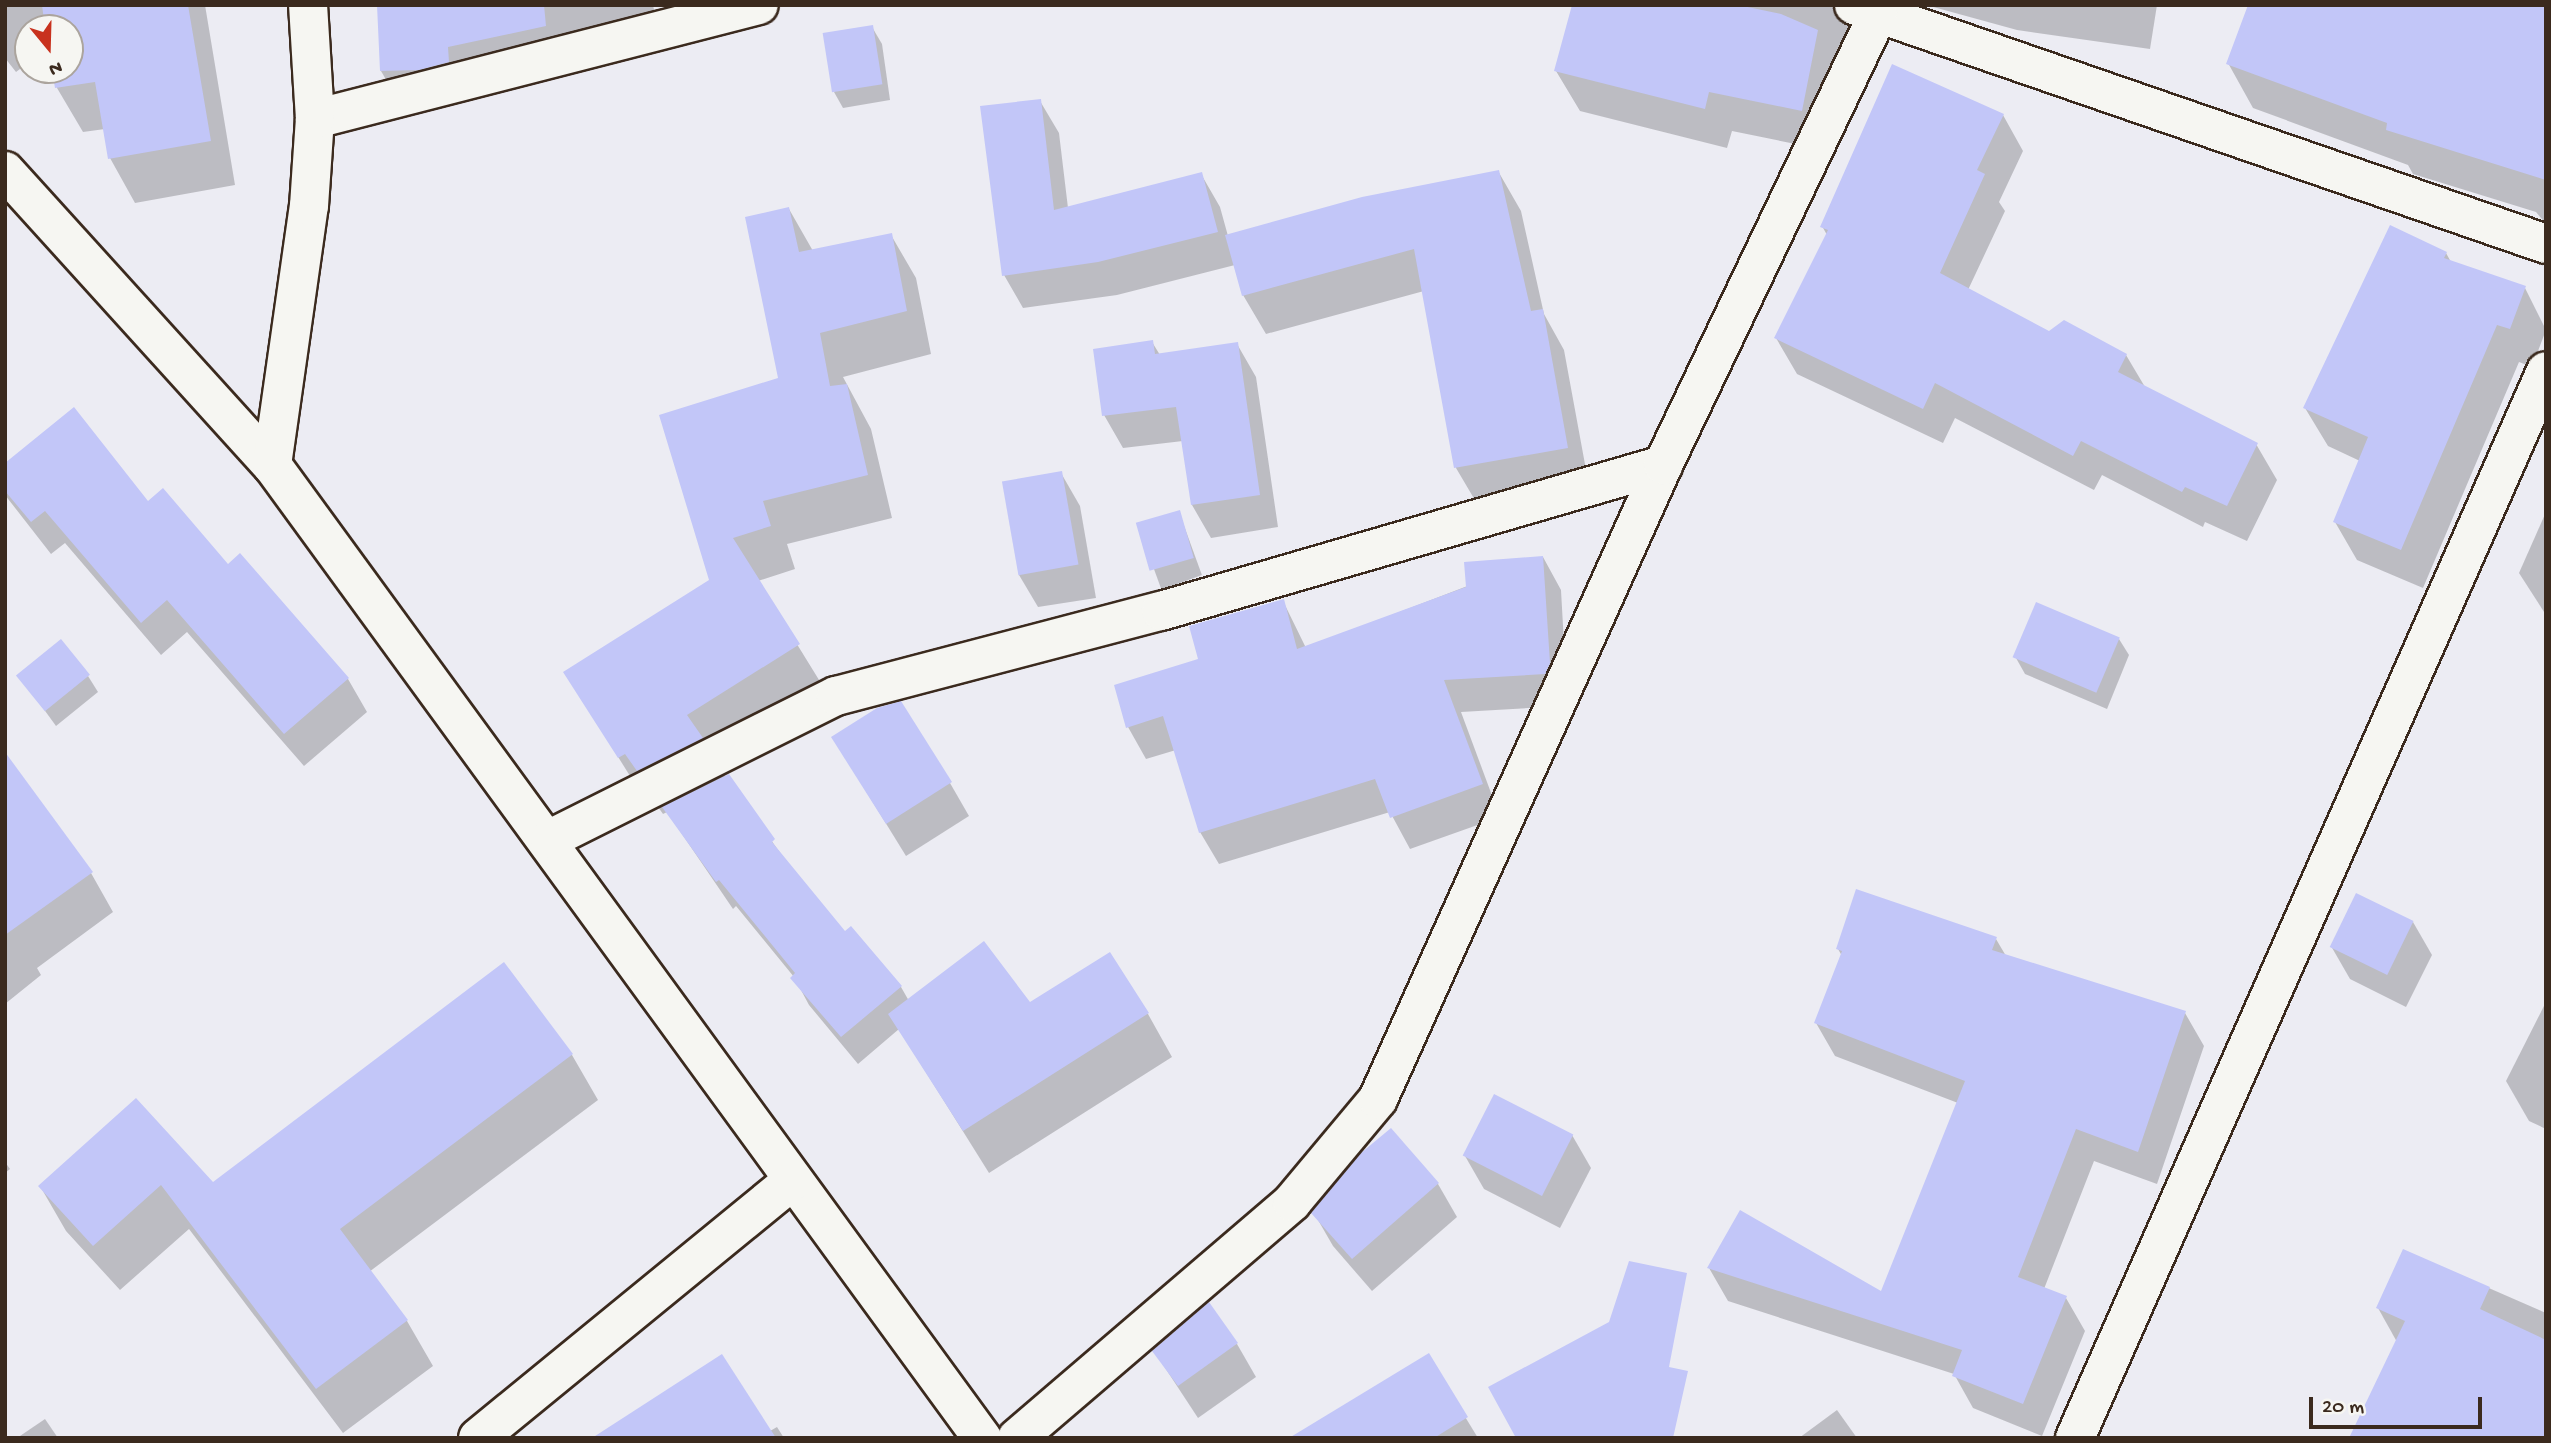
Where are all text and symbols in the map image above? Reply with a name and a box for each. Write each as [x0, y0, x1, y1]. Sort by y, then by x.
north arrow [14, 14, 84, 84]
text: N [46, 55, 65, 80]
scale bar [2313, 1384, 2486, 1428]
text: 20 m [2322, 1396, 2364, 1421]

